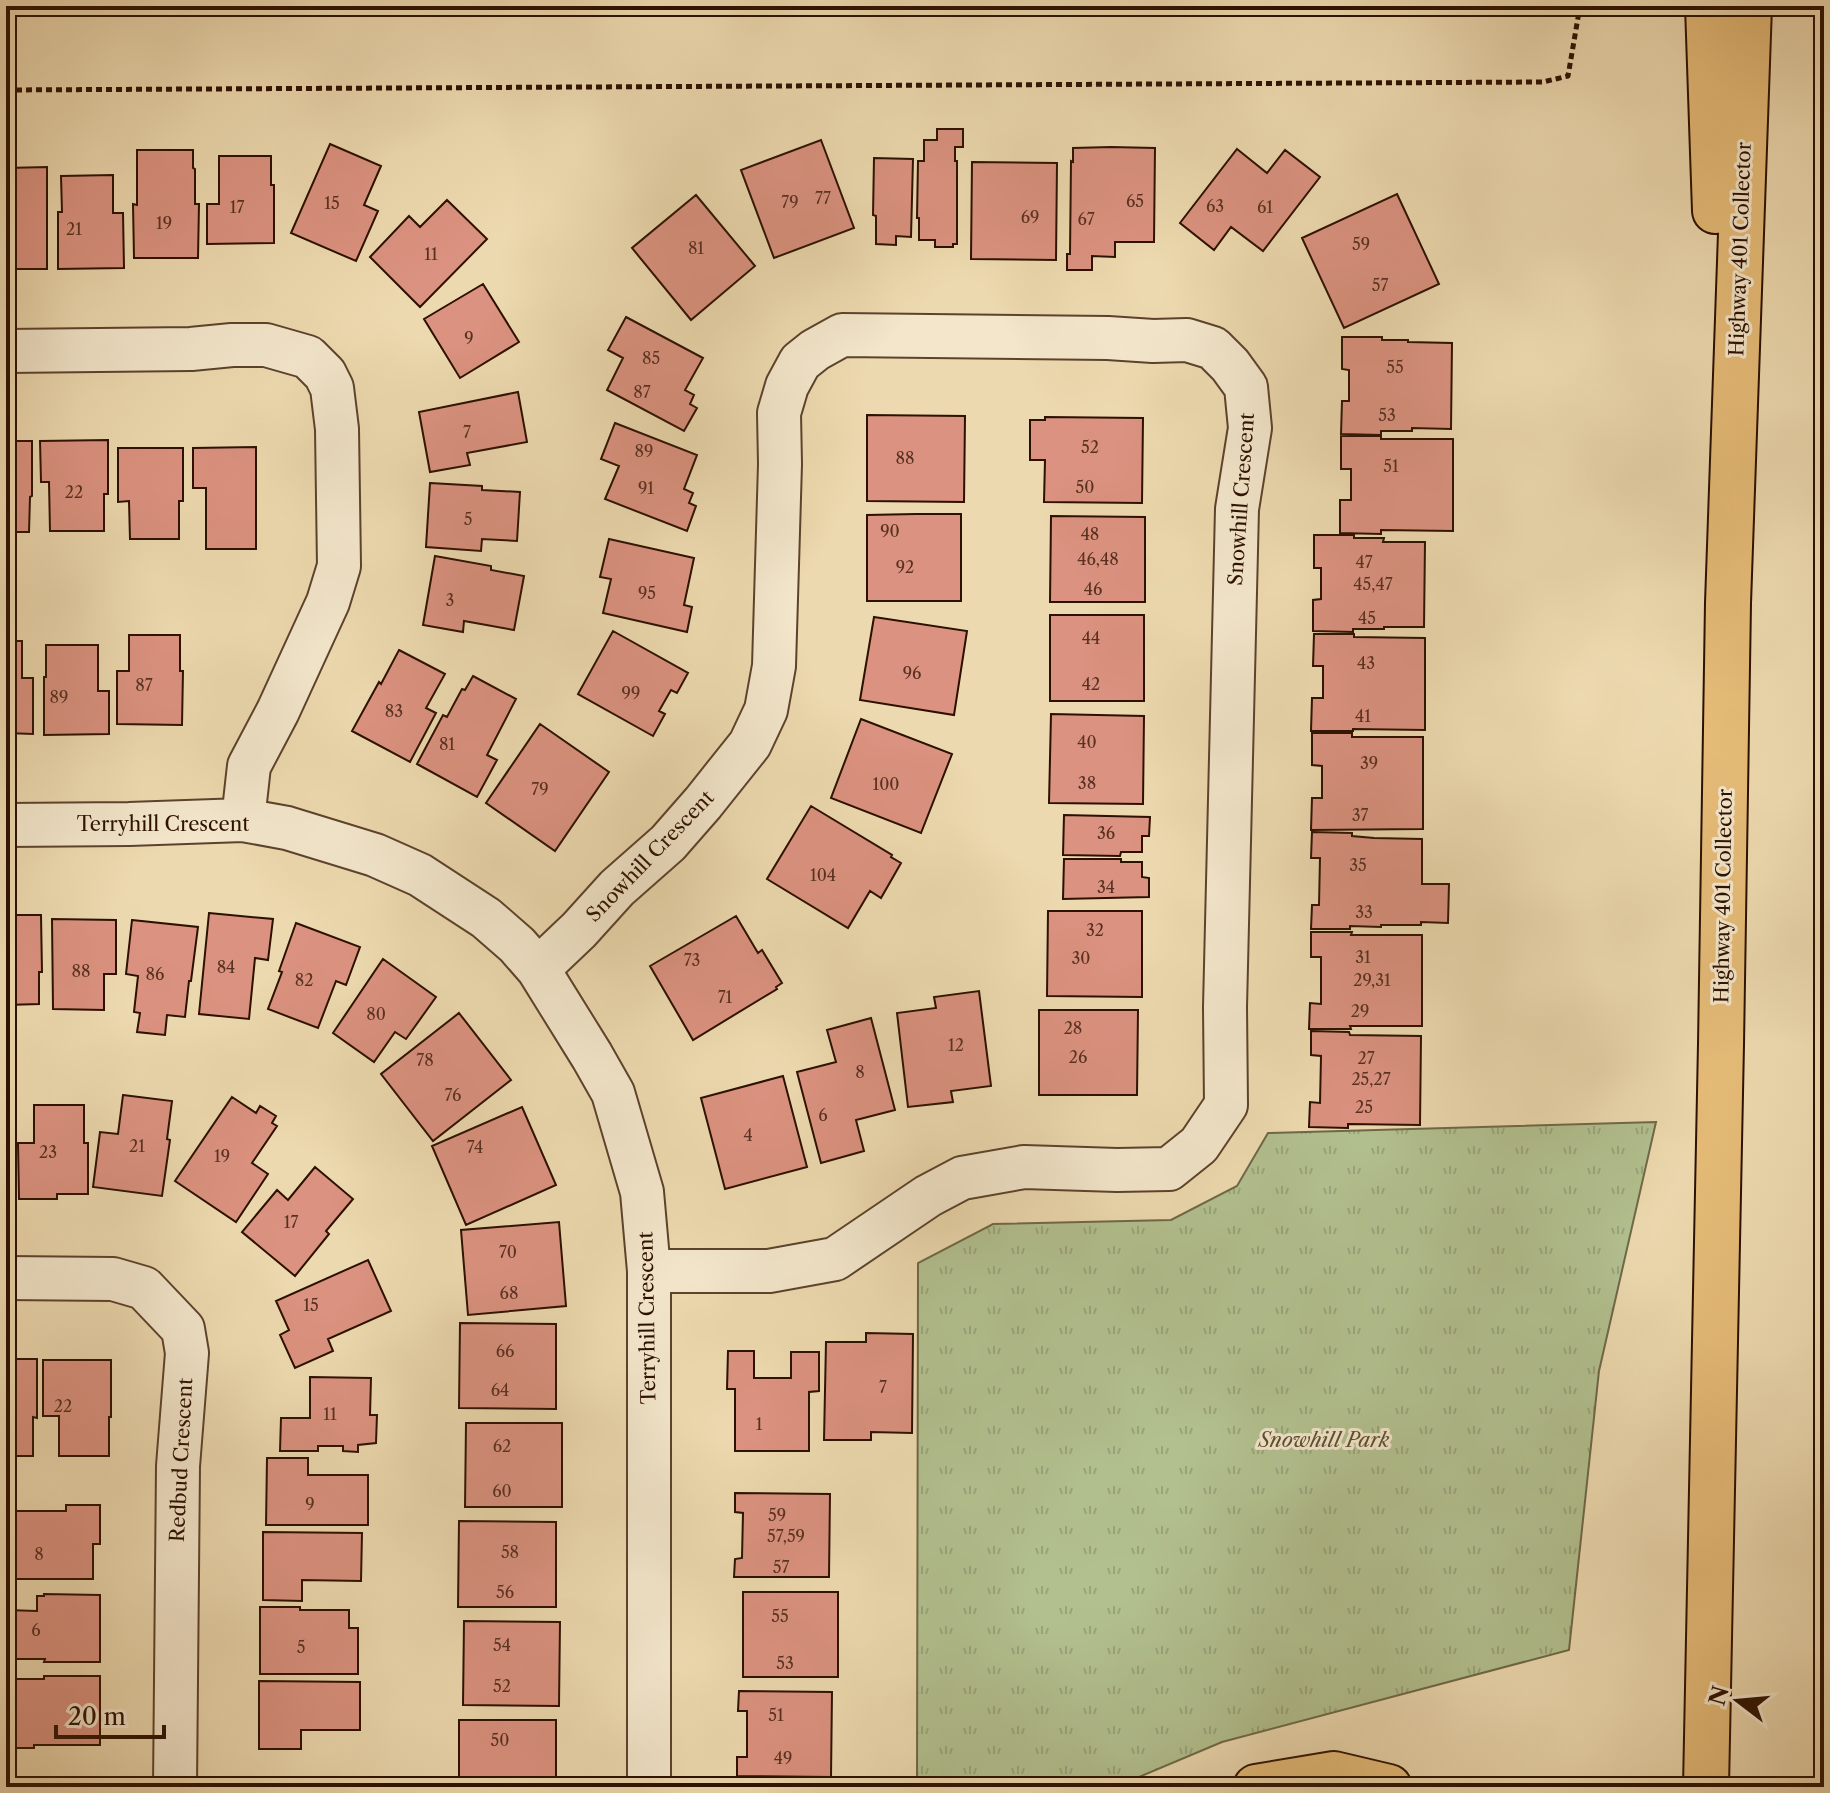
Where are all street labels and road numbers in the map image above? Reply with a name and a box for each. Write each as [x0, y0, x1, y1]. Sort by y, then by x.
street label: Highway 401 Collector [1724, 141, 1756, 357]
street label: Snowhill Crescent [1223, 412, 1259, 586]
street label: Snowhill Crescent [581, 785, 719, 927]
street label: Highway 401 Collector [1709, 788, 1737, 1004]
street label: Terryhill Crescent [77, 812, 249, 836]
street label: Terryhill Crescent [633, 1231, 661, 1405]
street label: Redbud Crescent [165, 1377, 197, 1543]

